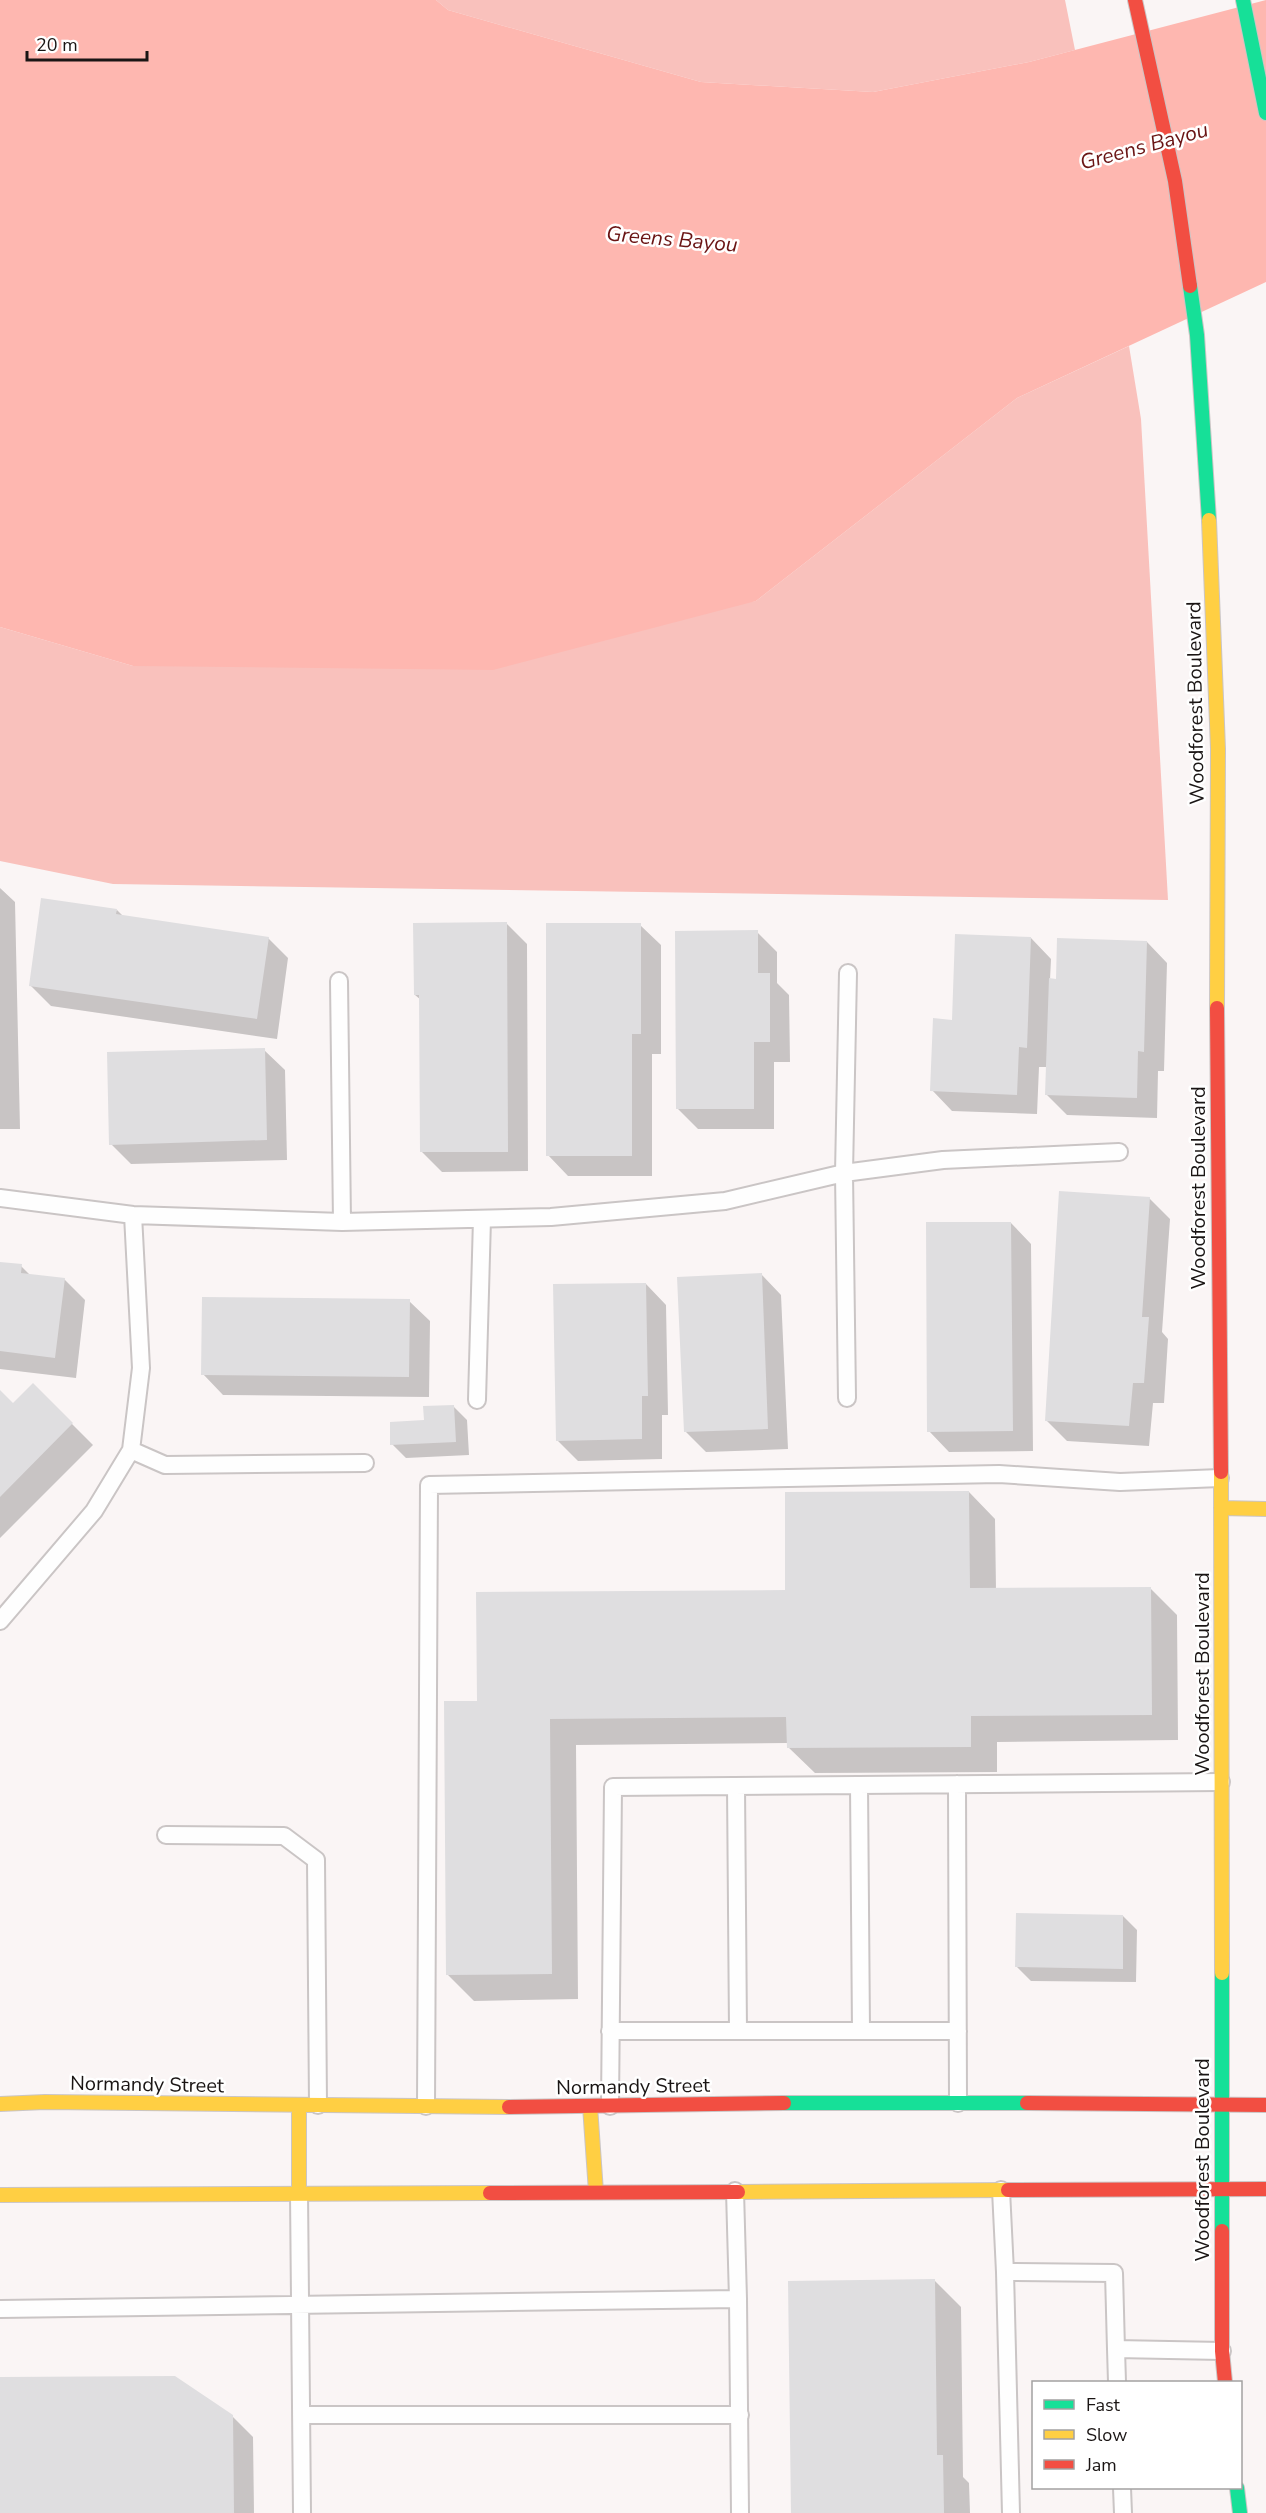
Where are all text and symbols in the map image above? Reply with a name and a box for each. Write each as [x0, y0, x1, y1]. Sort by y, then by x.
scale bar [27, 24, 147, 62]
text: 20 m [36, 33, 78, 57]
water label: Greens Bayou [1077, 115, 1211, 177]
water label: Greens Bayou [605, 219, 739, 259]
street label: Woodforest Boulevard [1180, 601, 1211, 805]
street label: Woodforest Boulevard [1185, 1086, 1212, 1290]
street label: Woodforest Boulevard [1189, 1572, 1216, 1776]
street label: Woodforest Boulevard [1189, 2058, 1216, 2262]
street label: Normandy Street [70, 2070, 225, 2099]
street label: Normandy Street [556, 2072, 711, 2101]
legend [1032, 2381, 1242, 2489]
text: Fast [1086, 2393, 1121, 2417]
text: Slow [1086, 2423, 1127, 2447]
text: Jam [1085, 2453, 1117, 2477]

